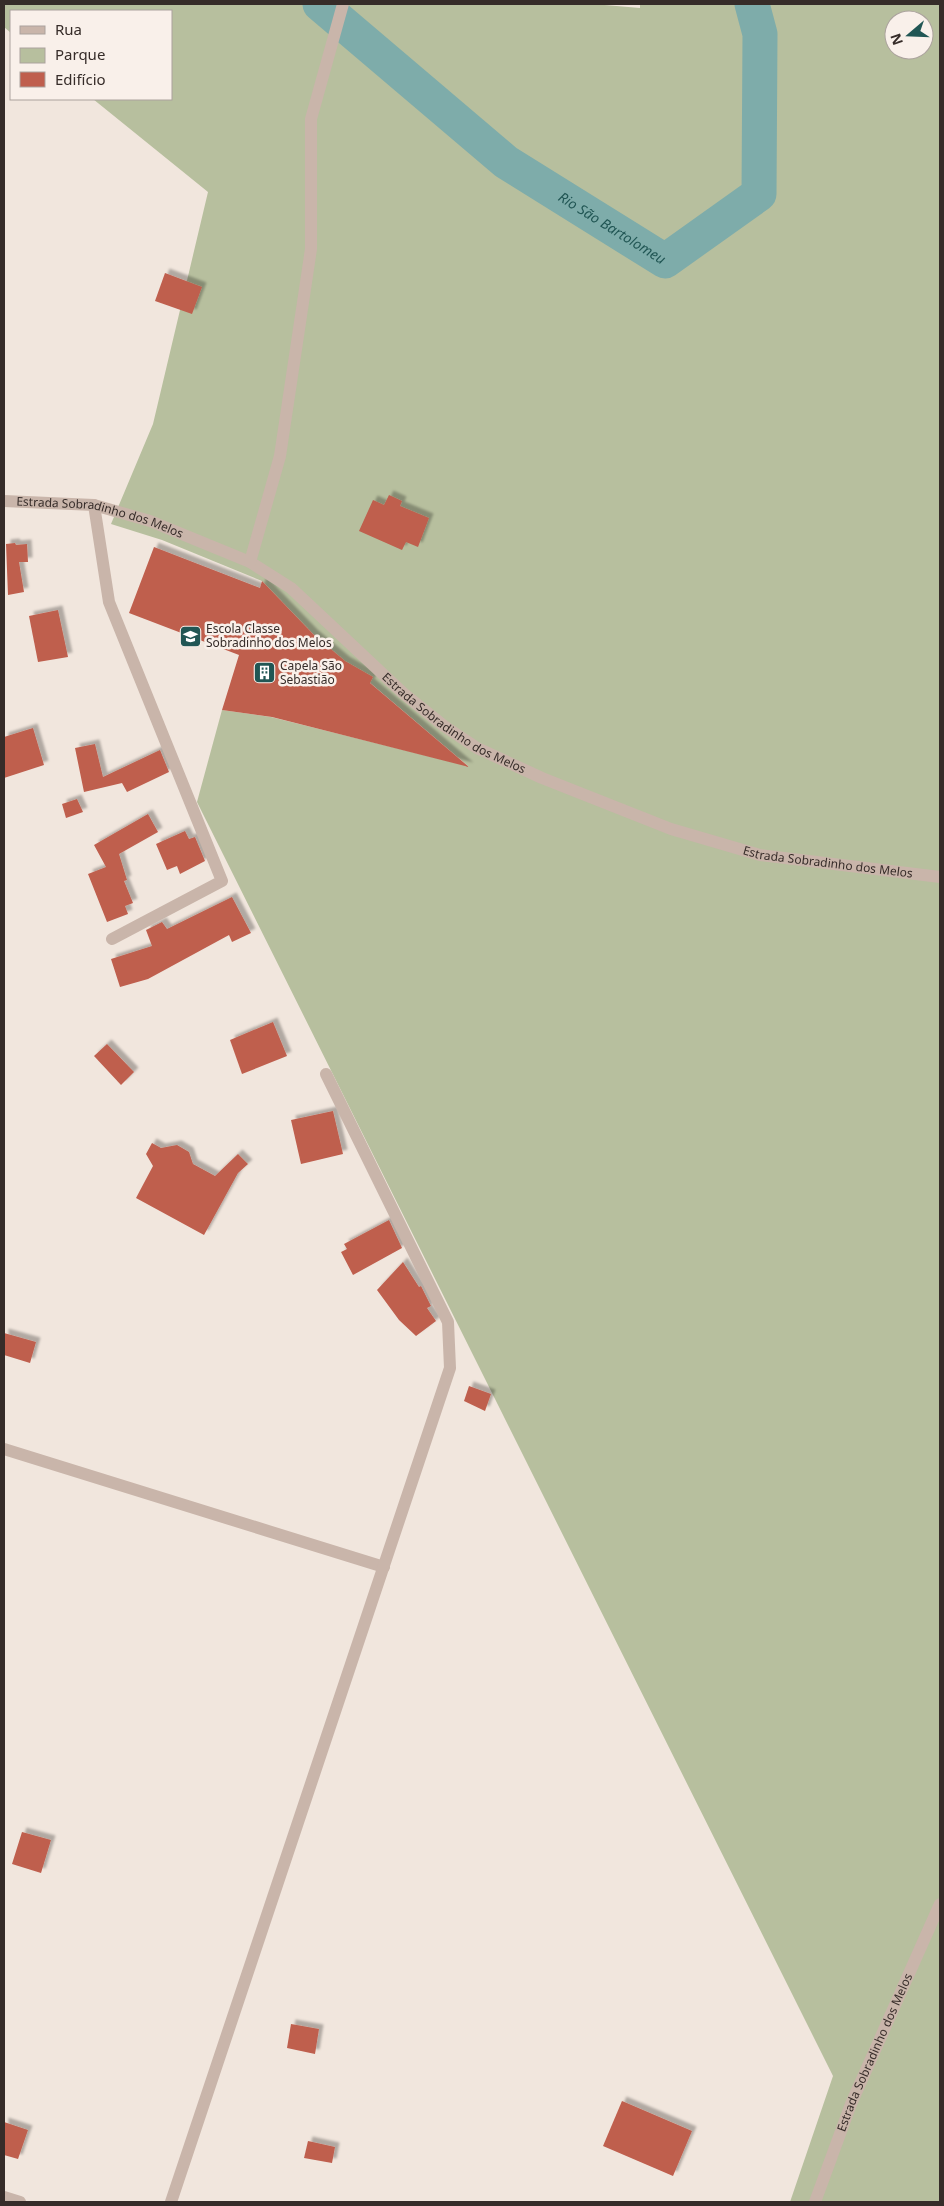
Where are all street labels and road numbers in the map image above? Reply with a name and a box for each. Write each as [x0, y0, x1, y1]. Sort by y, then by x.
street label: Estrada Sobradinho dos Melos [16, 493, 186, 542]
street label: Estrada Sobradinho dos Melos [378, 669, 529, 778]
street label: Estrada Sobradinho dos Melos [741, 841, 914, 882]
street label: Estrada Sobradinho dos Melos [833, 1970, 916, 2134]

